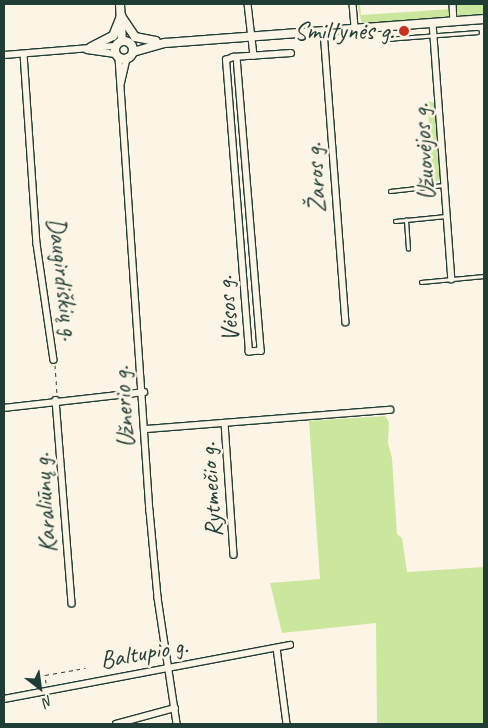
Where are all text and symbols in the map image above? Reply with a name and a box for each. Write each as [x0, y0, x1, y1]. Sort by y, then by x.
place label: Smiltynės g. [294, 16, 394, 46]
marker: Smiltynės g. [398, 25, 410, 37]
street label: Užuovėjos g. [406, 103, 442, 201]
street label: Žaros g. [299, 142, 333, 214]
street label: Daugirdiškių g. [41, 216, 85, 342]
street label: Vėsos g. [210, 275, 246, 343]
street label: Užnerio g. [106, 365, 142, 449]
street label: Rytmečio g. [193, 442, 229, 538]
street label: Karaliūnų g. [27, 452, 63, 554]
street label: Baltupio g. [98, 631, 190, 675]
north arrow [15, 663, 65, 713]
text: N [40, 692, 56, 711]

